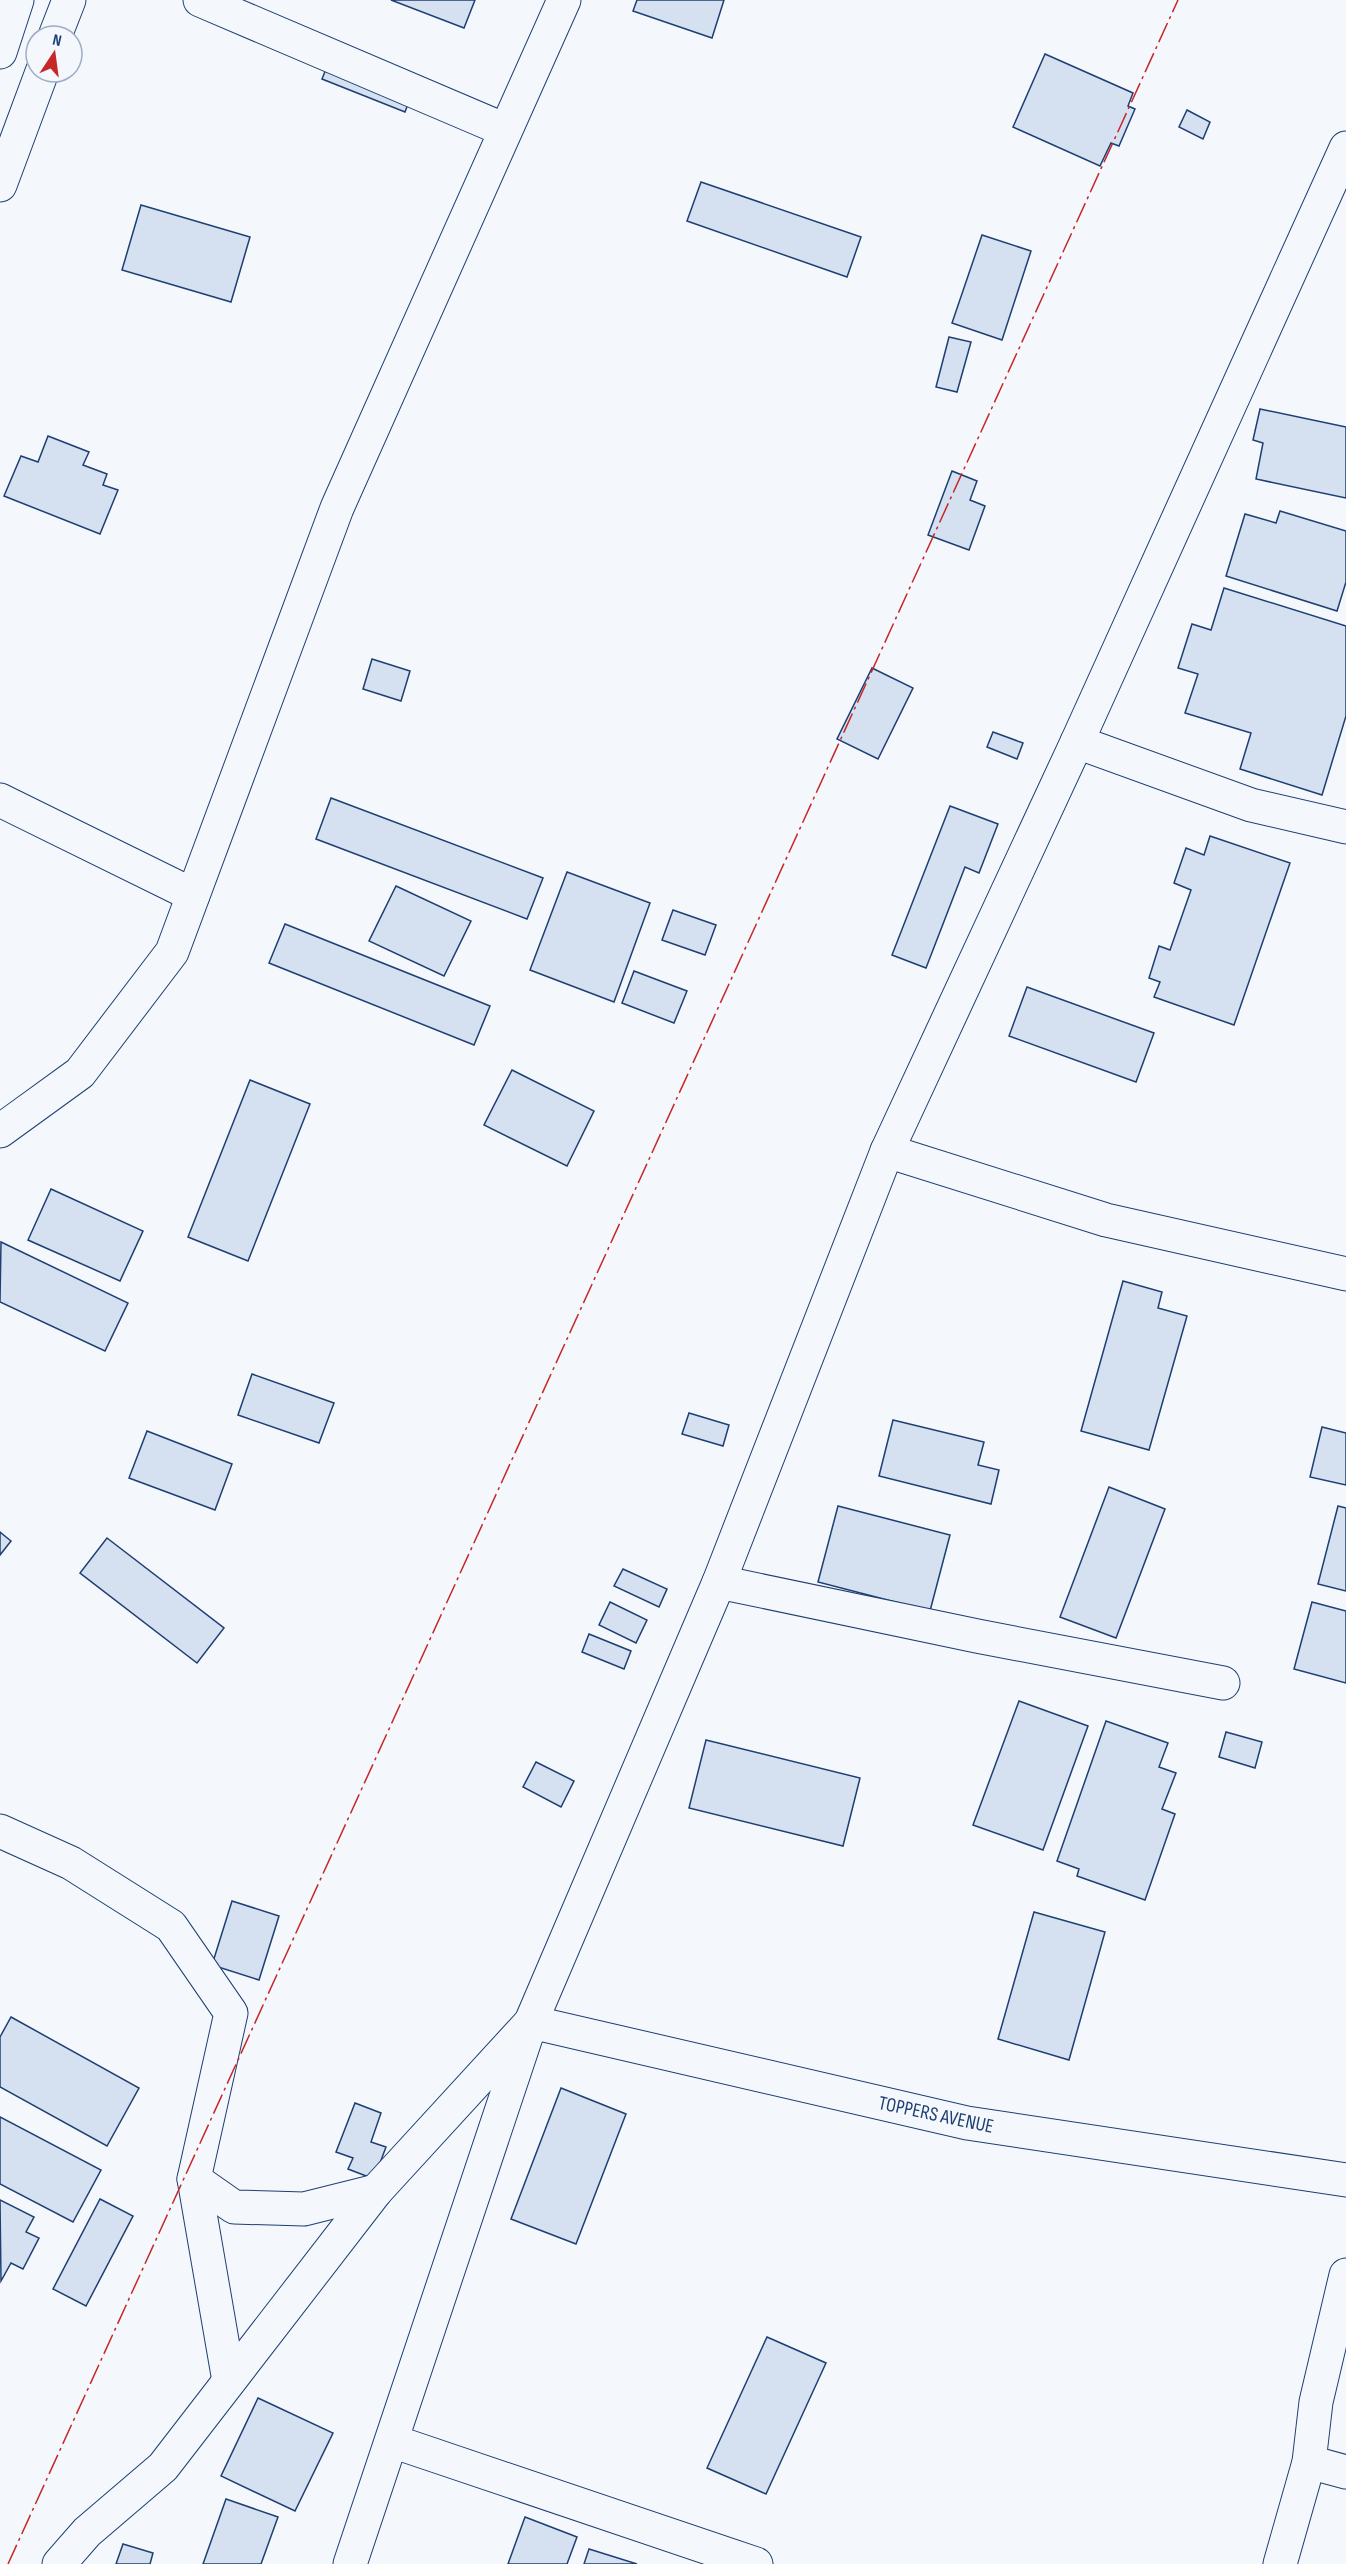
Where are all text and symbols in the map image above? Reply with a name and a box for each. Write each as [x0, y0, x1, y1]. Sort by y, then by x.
north arrow [24, 24, 84, 84]
text: N [51, 31, 63, 51]
street label: TOPPERS AVENUE [876, 2091, 996, 2139]

